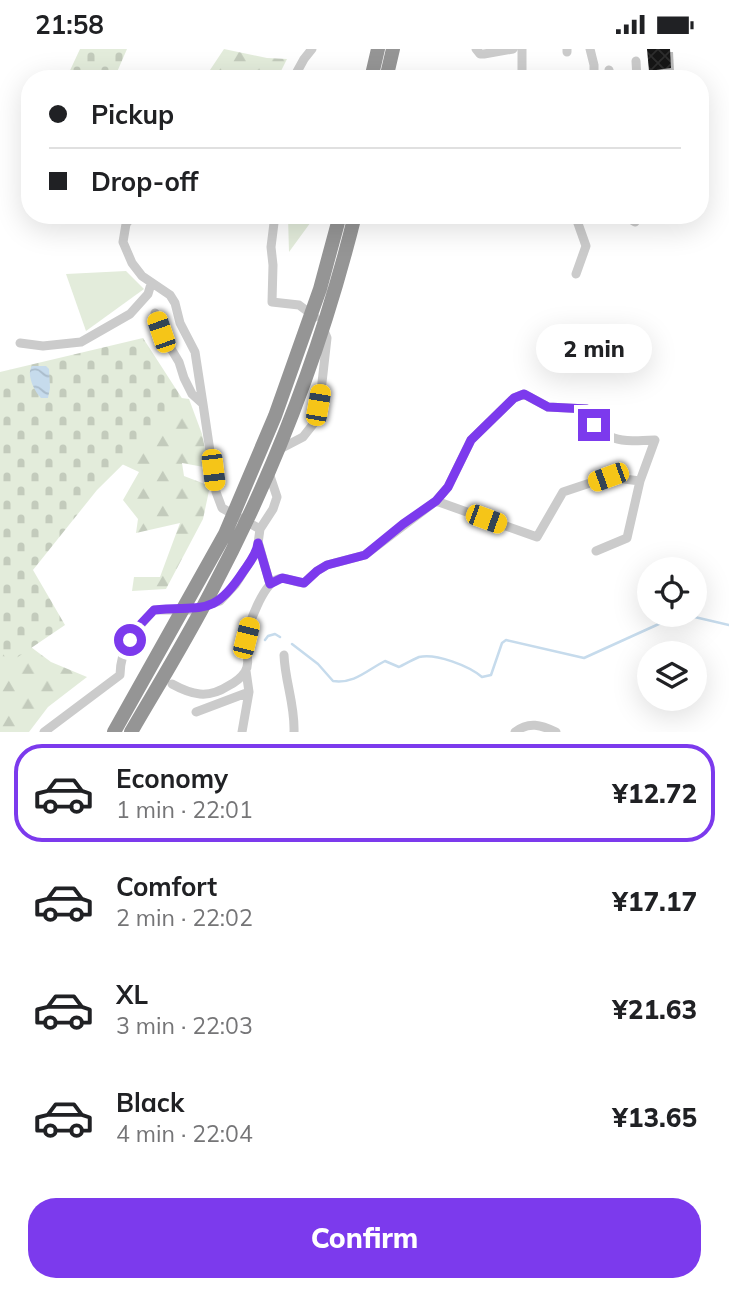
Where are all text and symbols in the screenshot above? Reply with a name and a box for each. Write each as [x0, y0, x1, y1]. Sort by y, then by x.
text: 21:58 [35, 8, 104, 41]
text: Pickup [91, 98, 174, 131]
text: Drop-off [91, 165, 198, 198]
car [145, 309, 178, 355]
callout: 2 min [536, 323, 652, 373]
text: 2 min [563, 334, 625, 363]
car [305, 382, 332, 428]
route end [578, 409, 610, 441]
car [201, 448, 226, 492]
car [585, 460, 632, 494]
car [463, 502, 510, 536]
map controls [637, 557, 707, 711]
button: locate [637, 557, 707, 627]
car [231, 615, 262, 661]
route start [114, 624, 146, 656]
button: layers [637, 641, 707, 711]
icon: car [32, 762, 95, 825]
text: Economy [116, 762, 228, 795]
text: ¥12.72 [612, 777, 697, 810]
text: 1 min · 22:01 [116, 795, 253, 824]
icon: car [32, 870, 95, 933]
text: Comfort [116, 870, 217, 903]
text: ¥17.17 [612, 885, 697, 918]
text: 2 min · 22:02 [116, 903, 253, 932]
icon: car [32, 978, 95, 1041]
text: XL [116, 978, 148, 1011]
text: ¥21.63 [612, 993, 697, 1026]
text: 3 min · 22:03 [116, 1011, 253, 1040]
icon: car [32, 1086, 95, 1149]
text: Black [116, 1086, 184, 1119]
text: ¥13.65 [612, 1101, 697, 1134]
text: 4 min · 22:04 [116, 1119, 253, 1148]
button: Confirm [28, 1198, 701, 1278]

